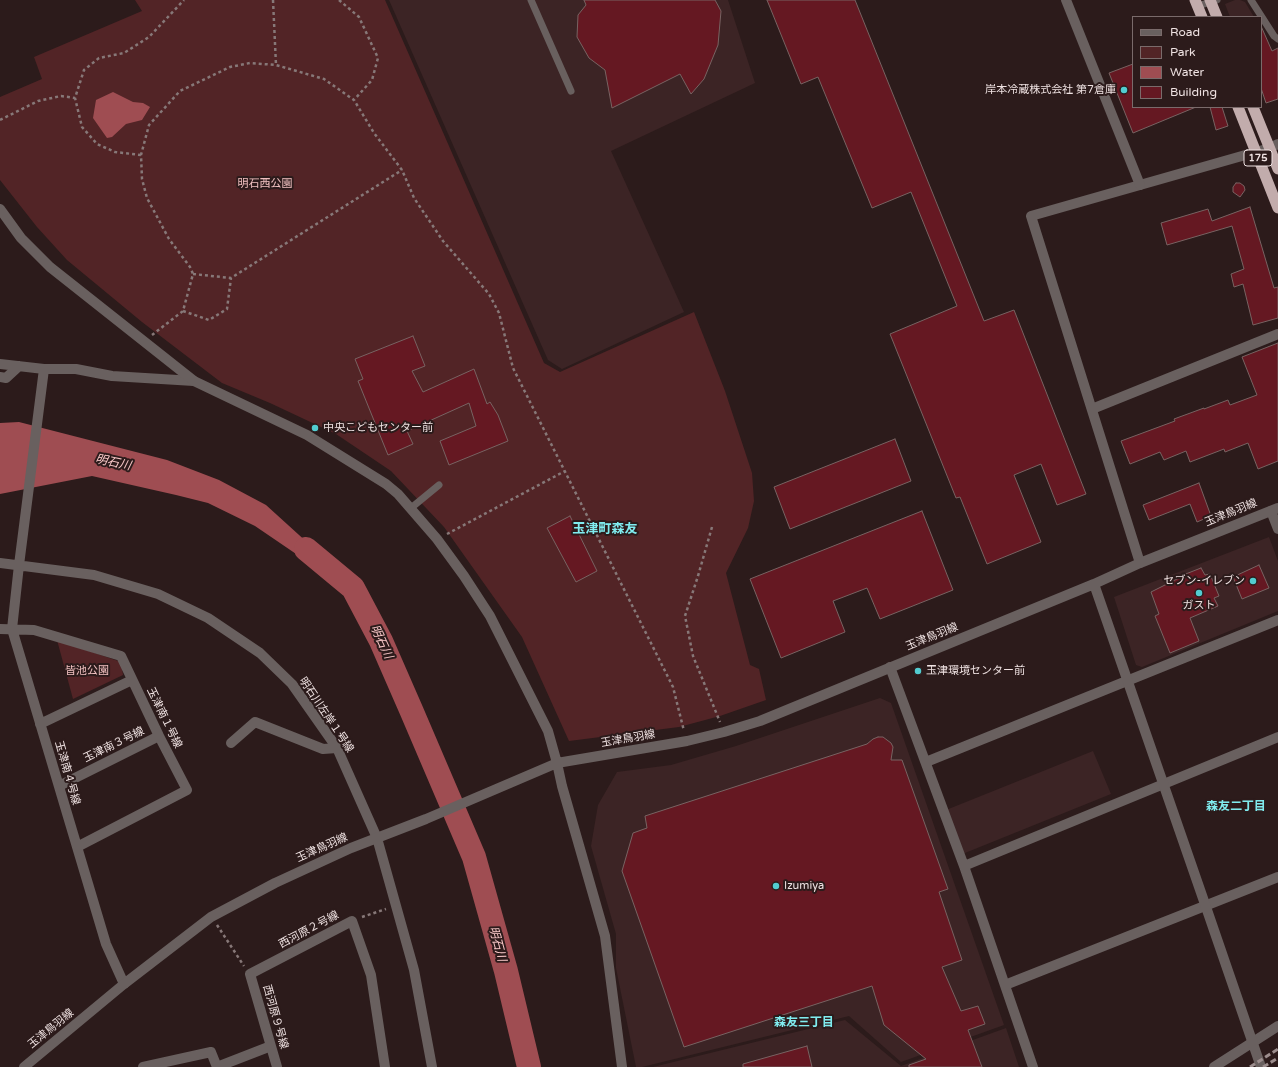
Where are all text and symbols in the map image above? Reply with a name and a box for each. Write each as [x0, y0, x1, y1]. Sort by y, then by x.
legend [1132, 16, 1262, 108]
text: Road [1170, 25, 1200, 39]
text: Park [1170, 45, 1196, 59]
text: Water [1170, 65, 1204, 79]
place label: 岸本冷蔵株式会社 第7倉庫 [985, 83, 1116, 97]
marker: 岸本冷蔵株式会社 第7倉庫 [1119, 85, 1129, 95]
text: Building [1170, 85, 1217, 99]
road number: 175 [1244, 150, 1272, 166]
park label: 明石西公園 [238, 177, 292, 191]
place label: 中央こどもセンター前 [323, 421, 433, 435]
marker: 中央こどもセンター前 [310, 423, 320, 433]
water label: 明石川 [94, 452, 132, 474]
street label: 玉津鳥羽線 [1203, 497, 1259, 529]
district label: 玉津町森友 [573, 522, 637, 538]
place label: セブン-イレブン [1164, 574, 1245, 588]
marker: セブン-イレブン [1248, 576, 1258, 586]
marker: ガスト [1194, 588, 1204, 598]
place label: ガスト [1183, 599, 1215, 613]
street label: 玉津鳥羽線 [904, 621, 960, 653]
water label: 明石川 [367, 623, 395, 661]
park label: 皆池公園 [65, 664, 109, 678]
place label: 玉津環境センター前 [926, 664, 1025, 678]
marker: 玉津環境センター前 [913, 666, 923, 676]
street label: 明石川左岸１号線 [296, 675, 356, 755]
street label: 玉津南１号線 [144, 685, 184, 751]
street label: 玉津南３号線 [81, 725, 147, 765]
street label: 玉津鳥羽線 [600, 728, 656, 750]
street label: 玉津南４号線 [52, 739, 82, 807]
district label: 森友二丁目 [1206, 800, 1266, 814]
street label: 玉津鳥羽線 [294, 831, 350, 865]
place label: Izumiya [784, 879, 824, 893]
marker: Izumiya [771, 881, 781, 891]
street label: 西河原２号線 [277, 909, 341, 951]
water label: 明石川 [485, 925, 509, 963]
street label: 西河原９号線 [260, 983, 290, 1051]
street label: 玉津鳥羽線 [25, 1007, 77, 1051]
district label: 森友三丁目 [774, 1016, 834, 1030]

